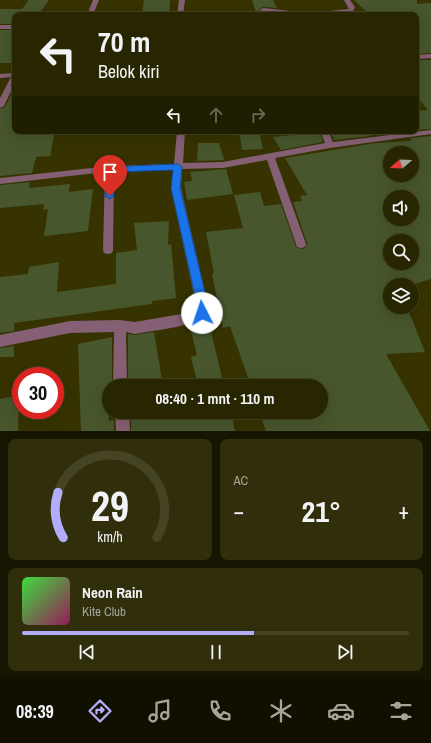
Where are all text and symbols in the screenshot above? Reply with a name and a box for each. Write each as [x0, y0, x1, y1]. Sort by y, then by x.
text: 70 m [98, 23, 150, 61]
icon: left [32, 28, 84, 80]
text: Belok kiri [98, 59, 160, 84]
icon: left [163, 104, 185, 126]
icon: ahead [205, 104, 227, 126]
icon: right [247, 104, 269, 126]
north arrow [383, 146, 419, 182]
map controls [383, 146, 419, 314]
pin [93, 155, 127, 196]
icon: arrive [99, 161, 121, 183]
button: sound [383, 190, 419, 226]
button: search [383, 234, 419, 270]
button: layers [383, 278, 419, 314]
position arrow [181, 292, 223, 334]
speed limit sign: 30 [12, 367, 64, 419]
text: 08:40 · 1 mnt · 110 m [156, 388, 274, 409]
text: AC [234, 472, 248, 489]
text: 29 [91, 477, 129, 533]
text: 21° [302, 491, 341, 531]
text: − [234, 496, 244, 526]
text: + [398, 496, 409, 526]
text: km/h [97, 526, 122, 545]
text: Neon Rain [82, 582, 143, 603]
text: Kite Club [82, 603, 126, 620]
icon: previous [76, 641, 98, 663]
icon: pause [205, 641, 227, 663]
icon: next [334, 641, 356, 663]
icon: directions [86, 697, 114, 725]
icon: music [146, 697, 174, 725]
icon: phone [206, 697, 234, 725]
icon: climate [267, 697, 295, 725]
icon: car [327, 697, 355, 725]
icon: filters [387, 697, 415, 725]
text: 08:39 [16, 699, 54, 724]

